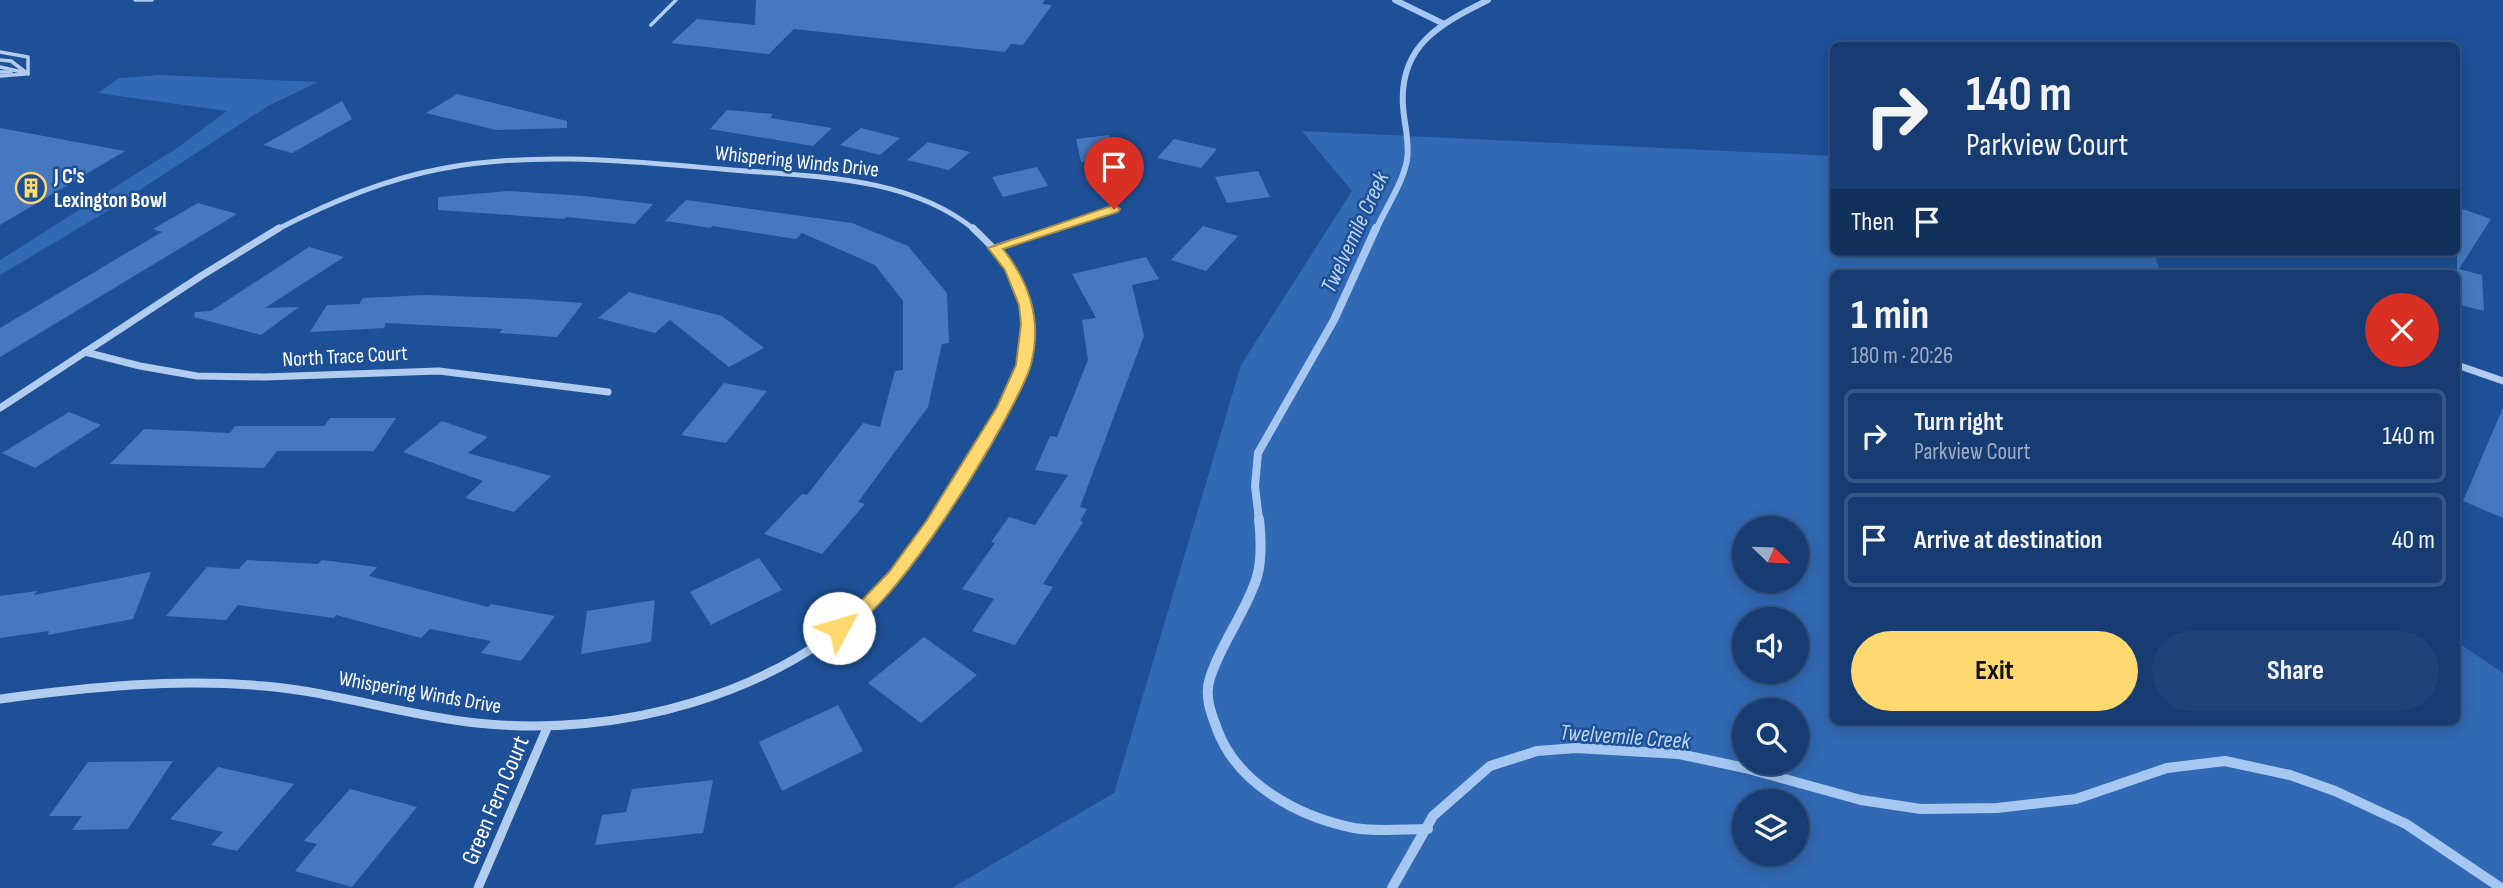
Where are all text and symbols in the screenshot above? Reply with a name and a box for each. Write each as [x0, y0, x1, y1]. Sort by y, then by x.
text: 140 m [1966, 66, 2072, 125]
icon: right [1851, 70, 1942, 161]
text: Parkview Court [1966, 126, 2128, 165]
pin [1084, 137, 1144, 209]
street label: Whispering Winds Drive [714, 140, 880, 183]
icon: arrive [1095, 148, 1133, 186]
place label: J C's Lexington Bowl [53, 164, 167, 213]
water label: Twelvemile Creek [1315, 166, 1396, 297]
building icon: J C's Lexington Bowl [14, 171, 48, 205]
icon: arrive [1908, 203, 1946, 241]
text: Then [1851, 207, 1894, 238]
text: 1 min [1851, 290, 1929, 341]
button: close [2365, 293, 2439, 367]
street label: North Trace Court [282, 341, 408, 372]
text: 180 m · 20:26 [1851, 342, 1953, 370]
text: Turn right [1914, 407, 2003, 438]
icon: right [1855, 417, 1893, 455]
text: 140 m [2383, 421, 2435, 452]
text: Parkview Court [1914, 438, 2031, 466]
north arrow [1732, 516, 1810, 593]
map controls [1732, 516, 1809, 866]
icon: arrive [1855, 521, 1893, 559]
text: Arrive at destination [1914, 525, 2102, 556]
text: 40 m [2392, 525, 2435, 556]
position arrow [802, 591, 876, 665]
button: sound [1732, 607, 1809, 684]
button: Exit [1851, 631, 2138, 711]
button: Share [2152, 631, 2439, 711]
street label: Whispering Winds Drive [337, 666, 503, 719]
button: search [1732, 698, 1809, 775]
water label: Twelvemile Creek [1559, 718, 1692, 756]
street label: Green Fern Court [455, 731, 536, 869]
button: layers [1732, 789, 1809, 866]

